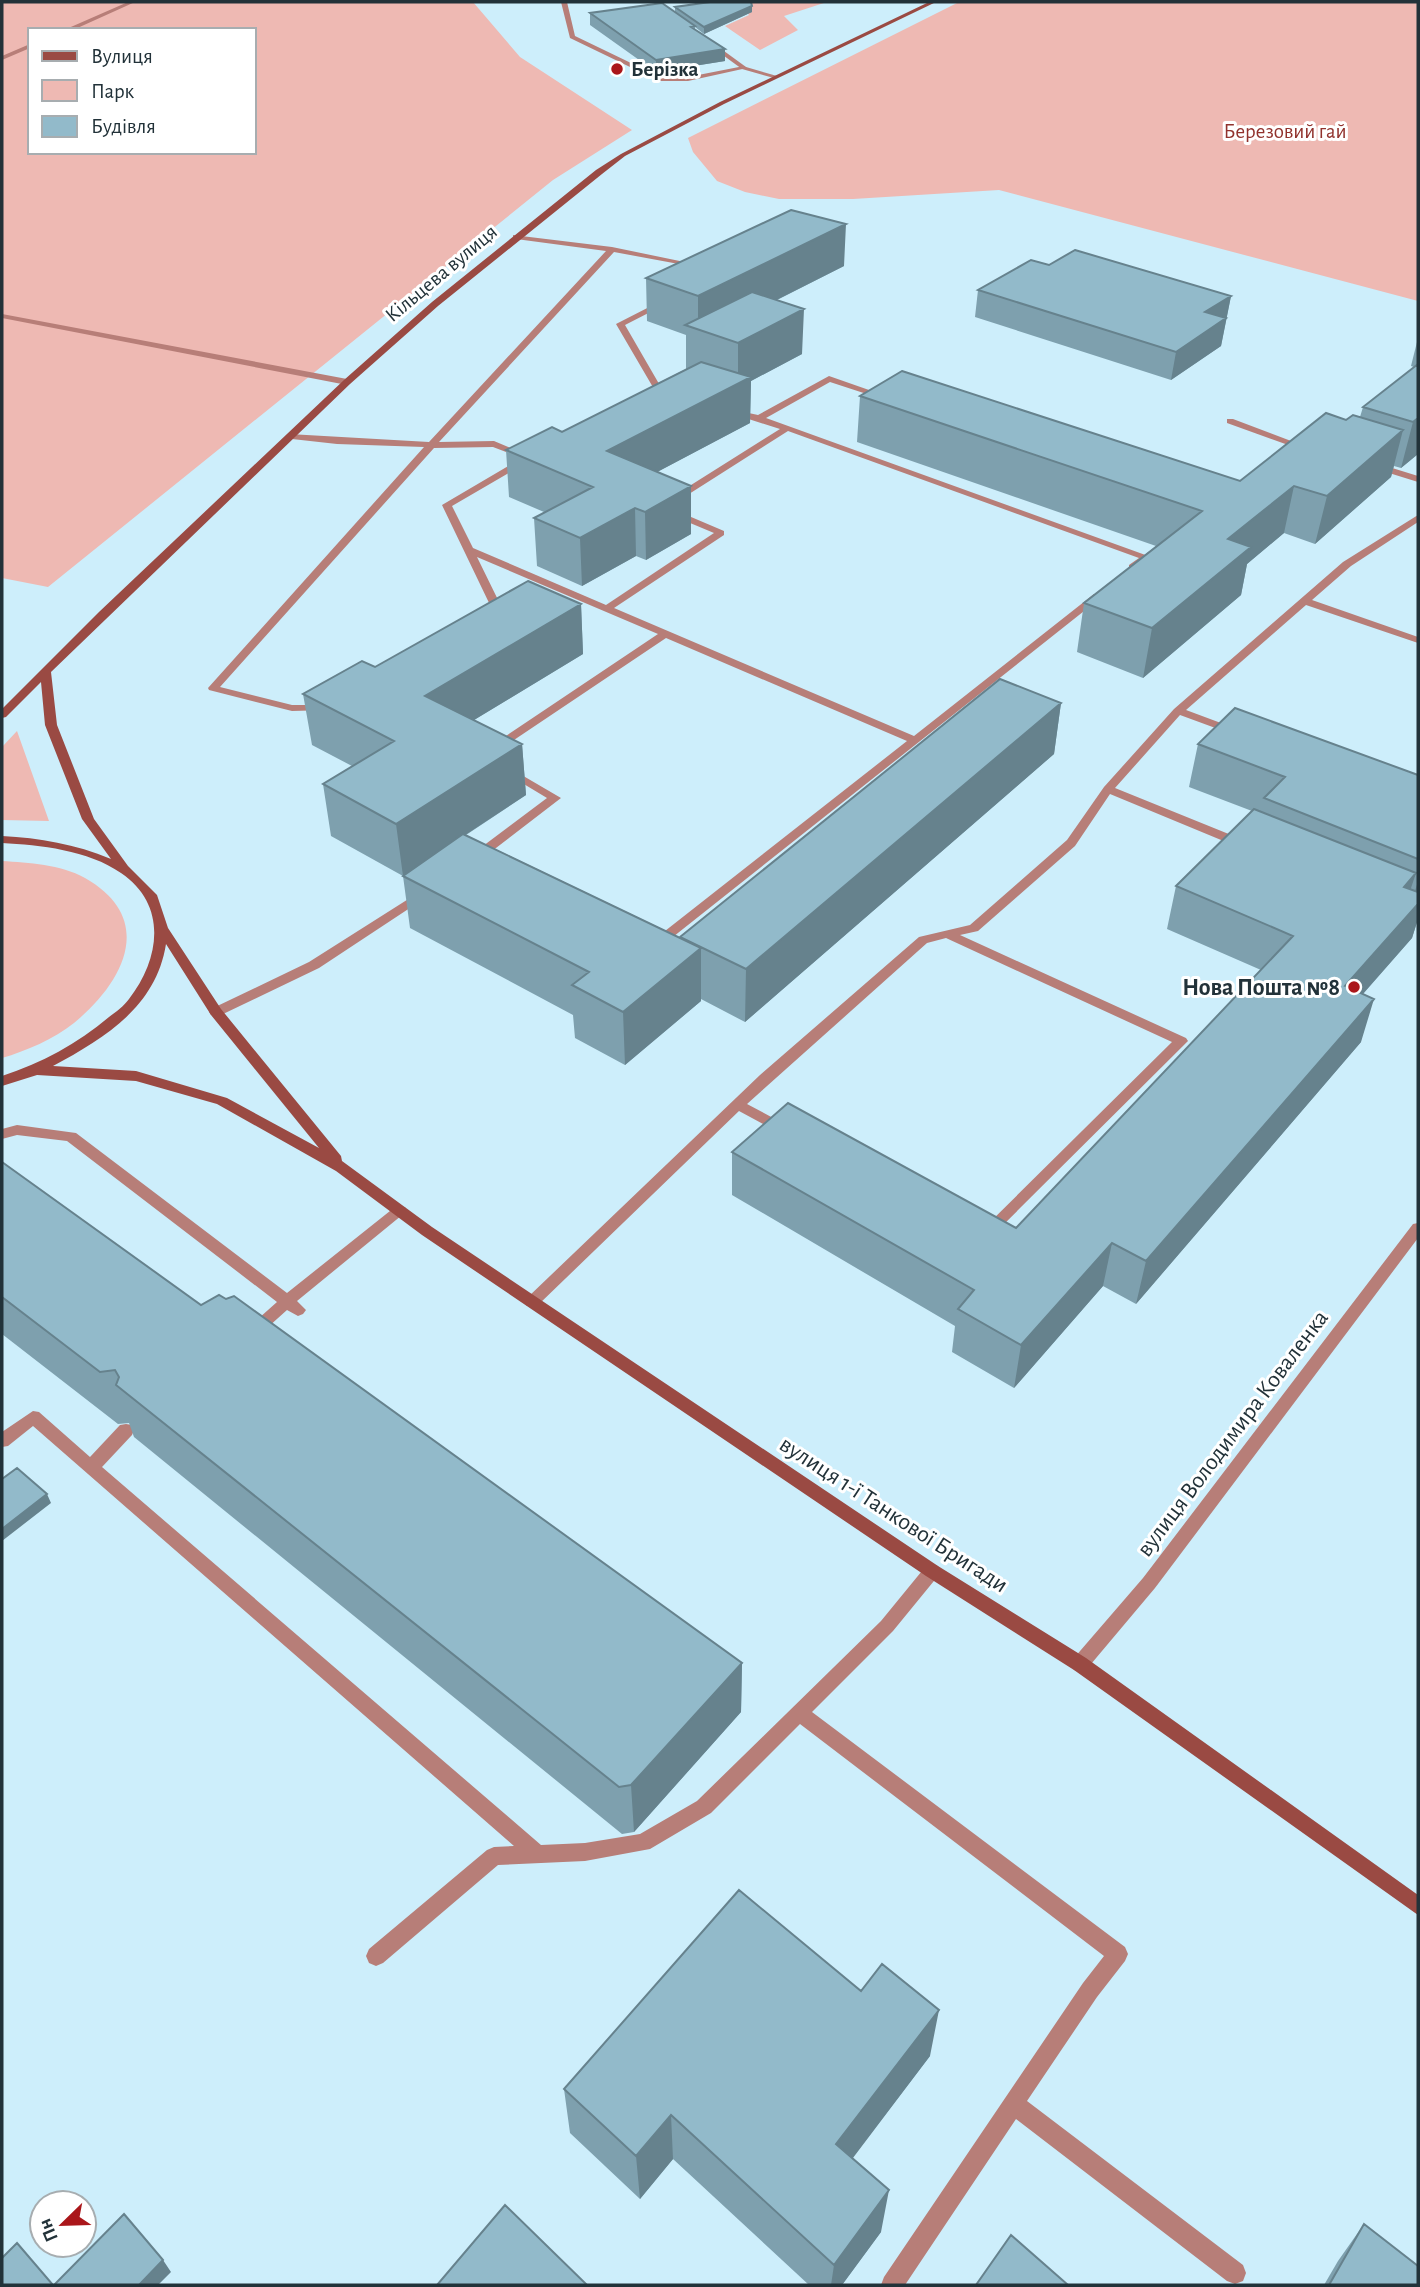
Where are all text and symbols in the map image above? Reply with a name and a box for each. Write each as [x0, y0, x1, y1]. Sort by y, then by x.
legend [28, 28, 256, 154]
text: Вулиця [91, 46, 153, 67]
place label: Берізка [631, 59, 698, 80]
marker: Берізка [609, 61, 625, 77]
text: Парк [91, 81, 135, 102]
text: Будівля [91, 116, 156, 137]
park label: Березовий гай [1223, 121, 1347, 142]
street label: Кільцева вулиця [381, 221, 501, 326]
place label: Нова Пошта №8 [1182, 976, 1340, 1000]
marker: Нова Пошта №8 [1346, 979, 1362, 995]
street label: вулиця Володимира Коваленка [1133, 1306, 1333, 1561]
street label: вулиця 1-ї Танкової Бригади [775, 1432, 1012, 1598]
north arrow [28, 2189, 98, 2259]
text: Пн [35, 2216, 62, 2244]

